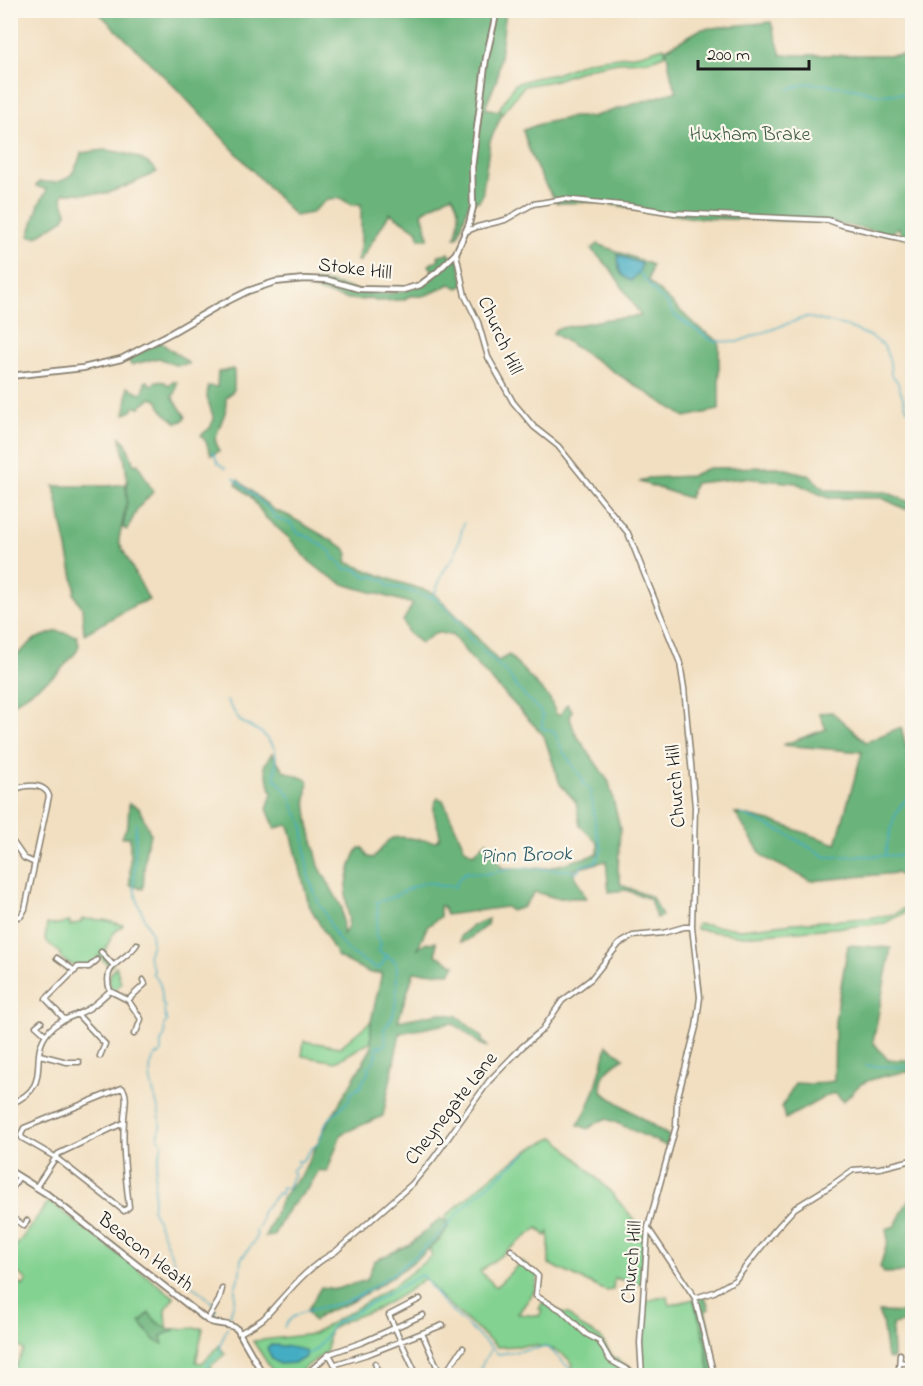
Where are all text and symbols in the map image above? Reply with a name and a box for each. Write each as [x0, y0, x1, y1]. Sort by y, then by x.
scale bar [698, 33, 809, 71]
text: 200 m [707, 43, 750, 69]
park label: Huxham Brake [690, 121, 811, 150]
street label: Stoke Hill [316, 251, 394, 289]
street label: Church Hill [469, 292, 529, 380]
street label: Church Hill [660, 743, 694, 829]
water label: Pinn Brook [480, 839, 573, 873]
street label: Cheynegate Lane [398, 1046, 506, 1172]
street label: Beacon Heath [90, 1206, 199, 1300]
street label: Church Hill [615, 1219, 651, 1305]

